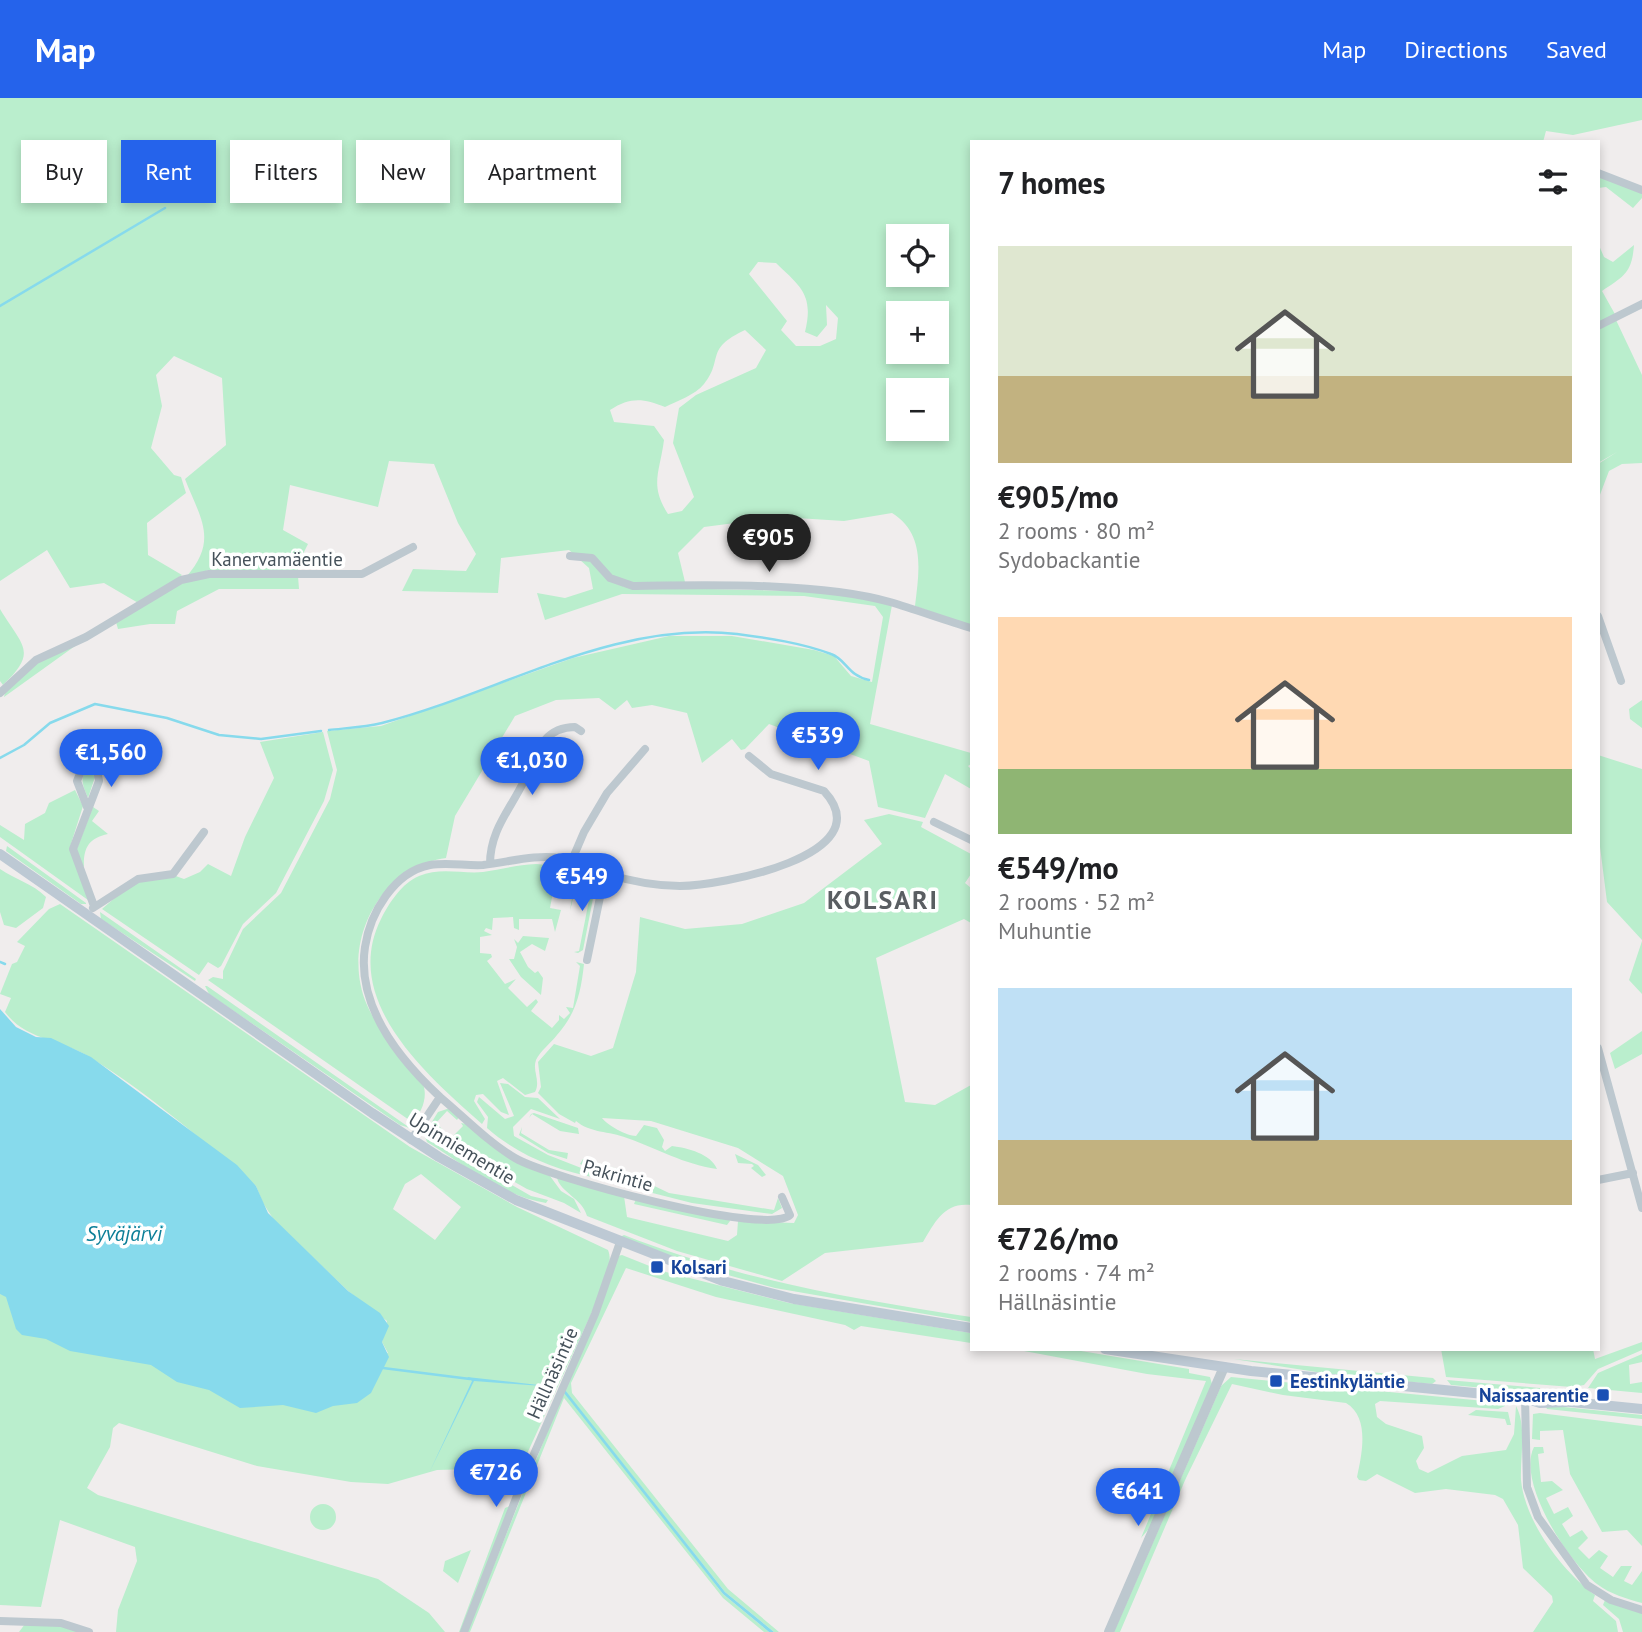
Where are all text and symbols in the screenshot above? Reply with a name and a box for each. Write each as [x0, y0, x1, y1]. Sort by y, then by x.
text: Map [35, 28, 96, 71]
text: Map [1322, 34, 1366, 65]
text: Directions [1404, 34, 1508, 65]
text: Saved [1546, 34, 1607, 65]
chip: Buy [21, 140, 107, 203]
chip: Rent [121, 140, 216, 203]
chip: Filters [230, 140, 342, 203]
chip: New [356, 140, 450, 203]
chip: Apartment [464, 140, 621, 203]
text: 7 homes [998, 163, 1106, 202]
icon: filters [1534, 163, 1572, 201]
map controls [886, 224, 949, 441]
button: locate [886, 224, 949, 287]
icon: home [1222, 291, 1348, 417]
button: + [886, 301, 949, 364]
button: − [886, 378, 949, 441]
text: €905/mo [998, 477, 1119, 516]
pin: €905 [728, 514, 810, 574]
text: 2 rooms · 80 m² [998, 516, 1155, 545]
text: €905 [743, 522, 795, 551]
text: Sydobackantie [998, 545, 1141, 574]
street label: Kanervamäentie [211, 547, 343, 571]
icon: home [1222, 662, 1348, 788]
pin: €539 [777, 712, 859, 772]
text: €539 [792, 720, 844, 749]
pin: €1,560 [54, 730, 168, 789]
text: €1,560 [75, 737, 147, 766]
pin: €1,030 [475, 738, 589, 797]
text: €1,030 [496, 745, 568, 774]
text: €549/mo [998, 848, 1119, 887]
pin: €549 [541, 854, 623, 913]
text: €549 [556, 861, 608, 890]
district label: KOLSARI [827, 883, 939, 916]
text: 2 rooms · 52 m² [998, 887, 1155, 916]
text: Muhuntie [998, 916, 1092, 945]
icon: home [1222, 1033, 1348, 1159]
street label: Upinniementie [404, 1107, 520, 1189]
street label: Pakrintie [580, 1154, 656, 1196]
text: €726/mo [998, 1219, 1119, 1258]
water label: Syväjärvi [86, 1220, 163, 1247]
place label: Kolsari [671, 1255, 727, 1279]
text: 2 rooms · 74 m² [998, 1258, 1155, 1287]
marker: Kolsari [649, 1259, 665, 1275]
text: Hällnäsintie [998, 1287, 1116, 1316]
street label: Hällnäsintie [521, 1323, 583, 1423]
place label: Eestinkyläntie [1290, 1369, 1405, 1393]
marker: Eestinkyläntie [1268, 1373, 1284, 1389]
place label: Naissaarentie [1479, 1383, 1589, 1407]
marker: Naissaarentie [1595, 1387, 1611, 1403]
pin: €726 [455, 1450, 537, 1509]
text: €726 [470, 1457, 522, 1486]
pin: €641 [1097, 1468, 1179, 1528]
text: €641 [1112, 1476, 1164, 1505]

